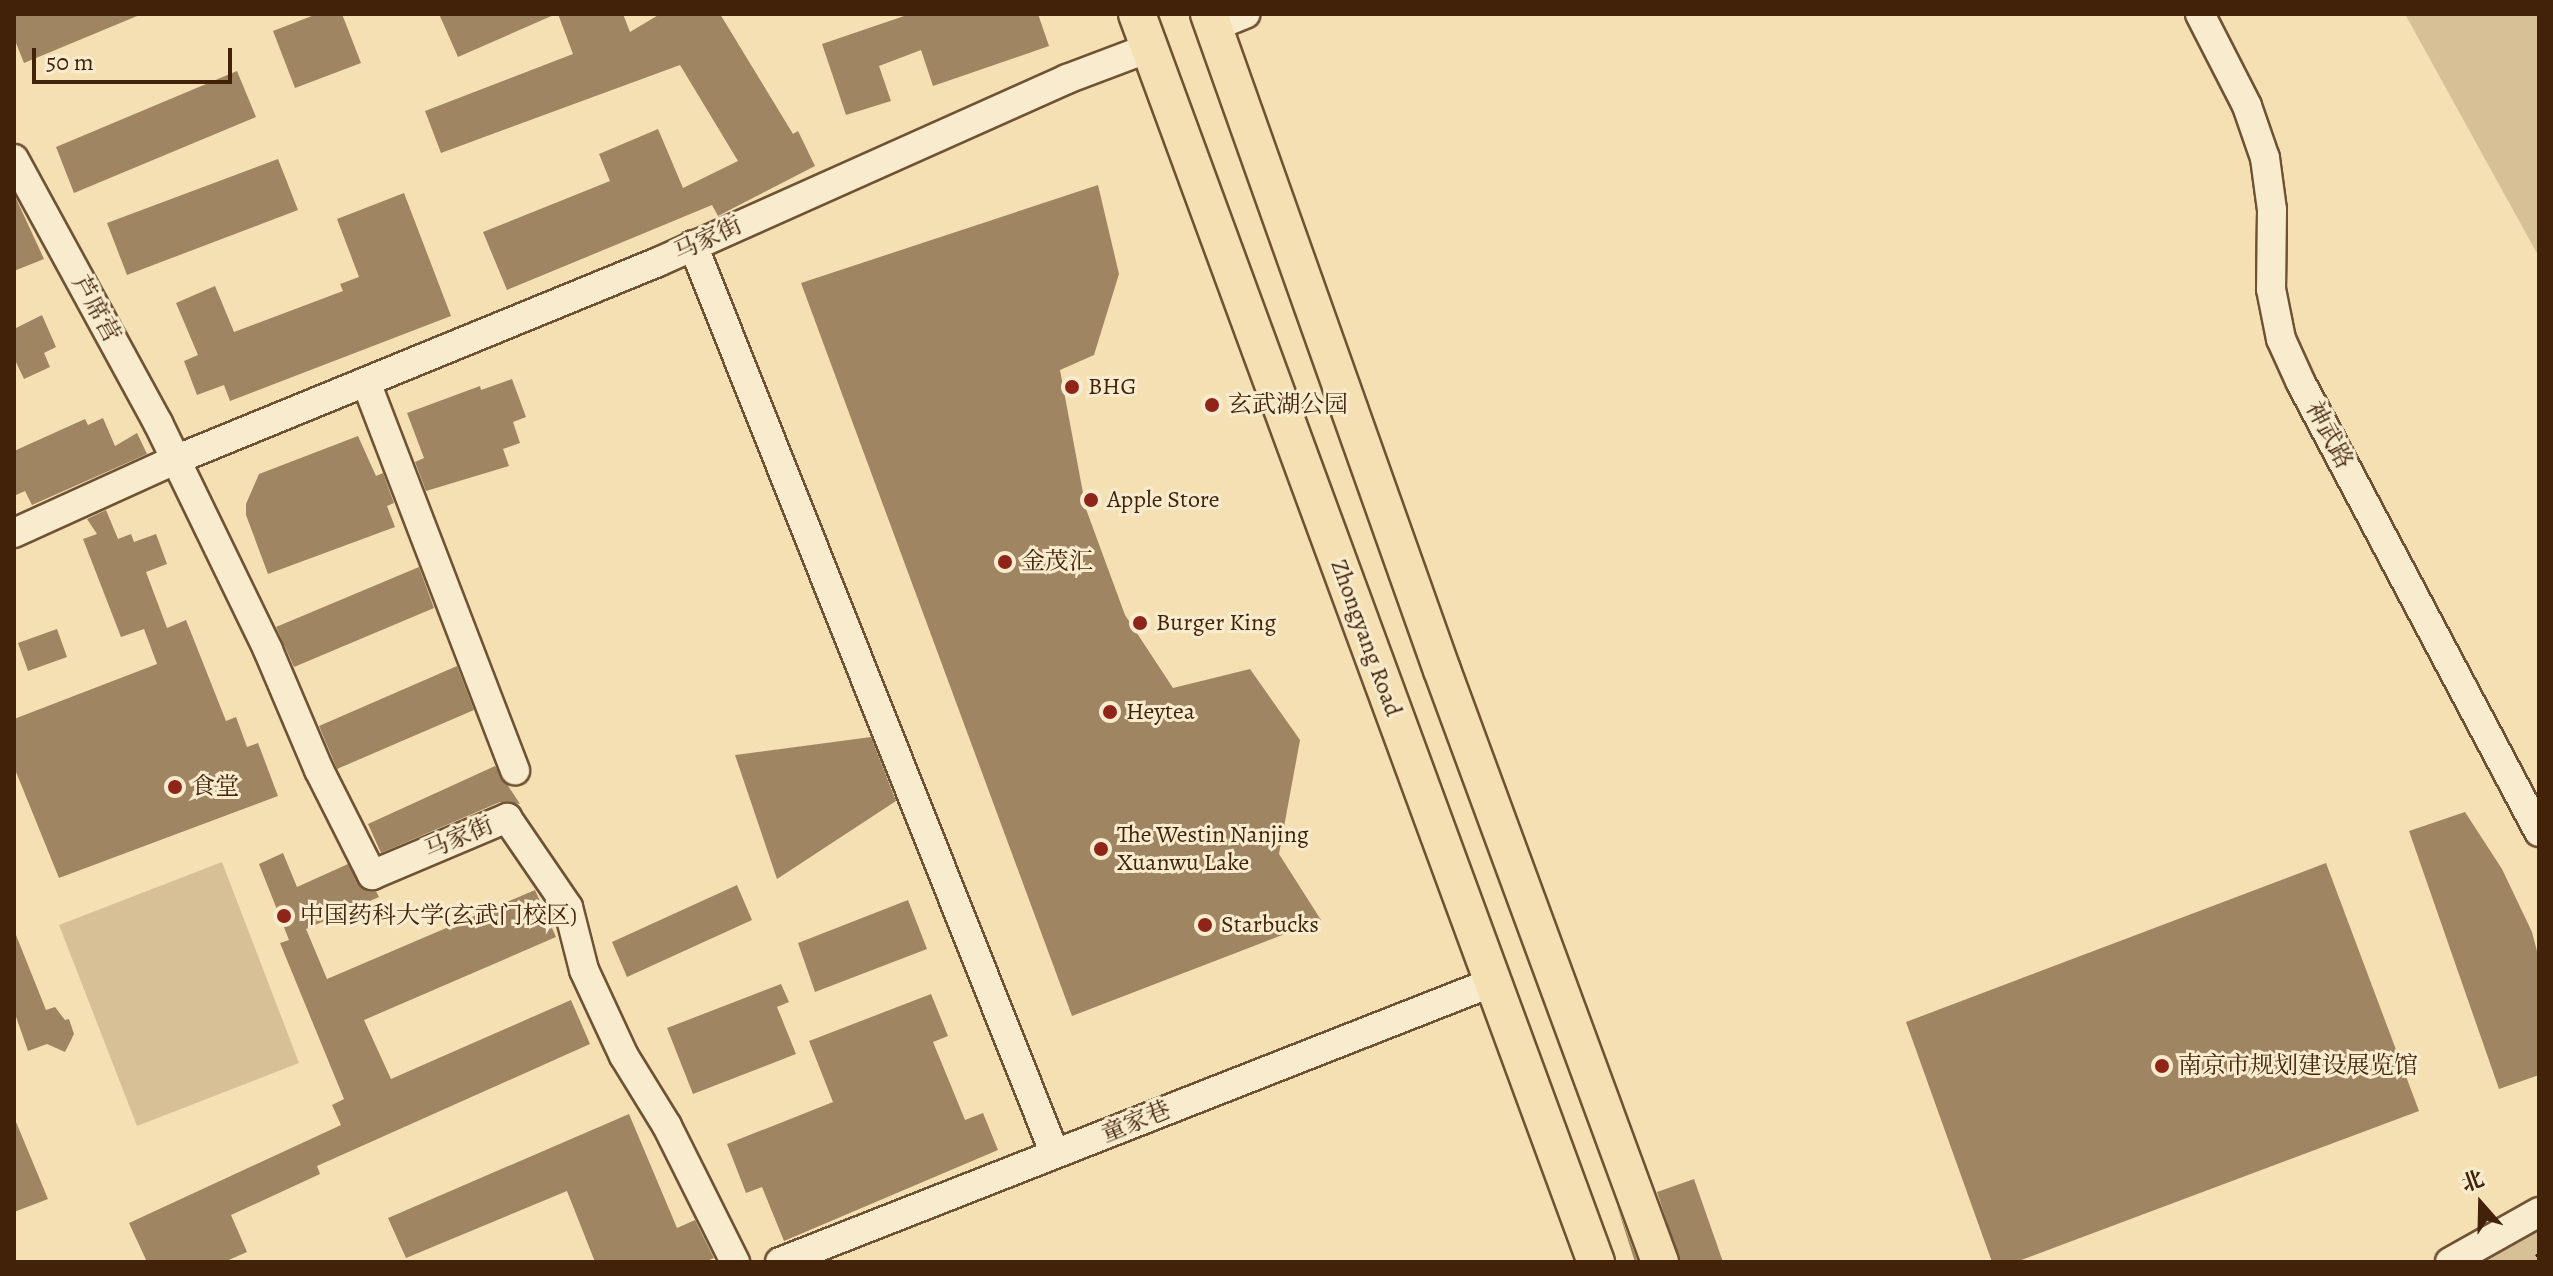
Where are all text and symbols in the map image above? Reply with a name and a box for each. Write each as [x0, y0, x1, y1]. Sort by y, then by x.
scale bar [36, 32, 236, 82]
text: 50 m [46, 46, 94, 78]
street label: 马家街 [669, 211, 747, 267]
street label: 芦席营 [66, 271, 126, 347]
place label: BHG [1088, 373, 1136, 401]
marker: BHG [1063, 378, 1081, 396]
place label: 玄武湖公园 [1228, 391, 1348, 419]
marker: 玄武湖公园 [1203, 396, 1221, 414]
street label: 神武路 [2299, 396, 2359, 474]
place label: Apple Store [1107, 486, 1220, 514]
marker: Apple Store [1082, 491, 1100, 509]
place label: 金茂汇 [1021, 548, 1093, 576]
marker: 金茂汇 [996, 553, 1014, 571]
street label: Zhongyang Road [1324, 556, 1408, 720]
place label: Burger King [1156, 609, 1276, 637]
marker: Burger King [1131, 614, 1149, 632]
place label: Heytea [1126, 698, 1195, 726]
marker: Heytea [1101, 703, 1119, 721]
place label: 食堂 [191, 773, 239, 801]
marker: 食堂 [166, 778, 184, 796]
street label: 马家街 [420, 811, 498, 865]
place label: The Westin Nanjing Xuanwu Lake [1117, 821, 1309, 877]
marker: The Westin Nanjing Xuanwu Lake [1092, 840, 1110, 858]
place label: 中国药科大学(玄武门校区) [300, 902, 577, 930]
marker: 中国药科大学(玄武门校区) [275, 907, 293, 925]
place label: Starbucks [1221, 911, 1319, 939]
marker: Starbucks [1196, 916, 1214, 934]
place label: 南京市规划建设展览馆 [2178, 1052, 2418, 1080]
marker: 南京市规划建设展览馆 [2153, 1057, 2171, 1075]
street label: 童家巷 [1097, 1095, 1175, 1149]
north arrow [2441, 1164, 2521, 1244]
text: 北 [2457, 1164, 2488, 1199]

